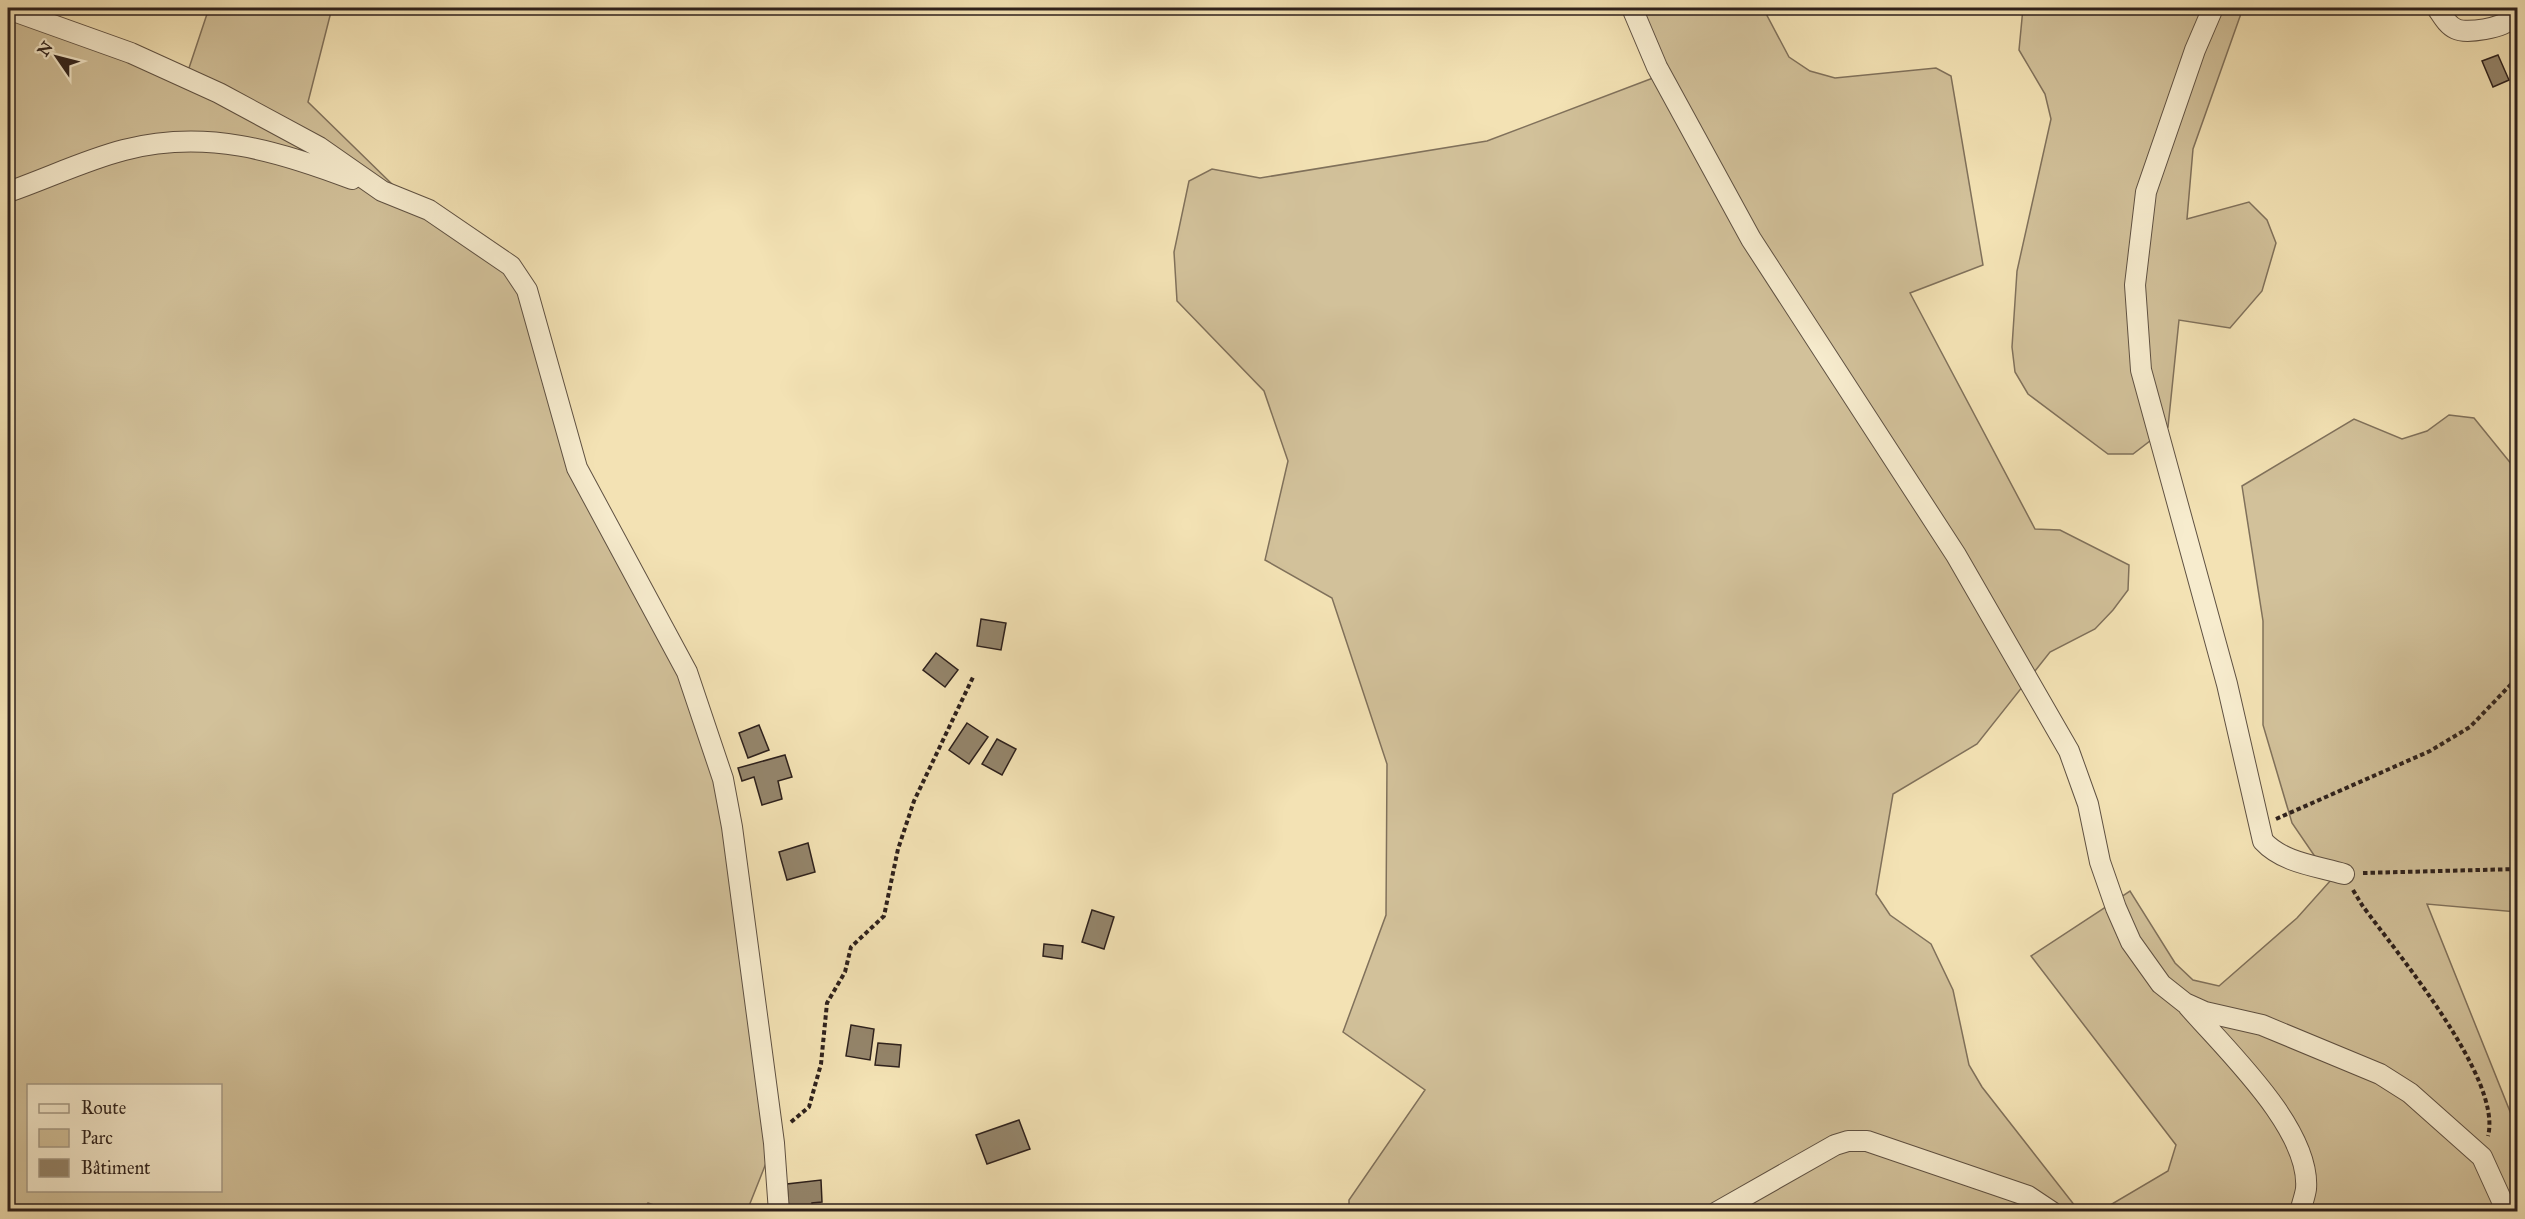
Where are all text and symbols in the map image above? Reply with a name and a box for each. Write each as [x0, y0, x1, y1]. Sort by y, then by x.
north arrow [27, 27, 87, 87]
text: N [33, 37, 57, 60]
legend [27, 1084, 222, 1192]
text: Route [81, 1097, 126, 1119]
text: Parc [81, 1127, 113, 1149]
text: Bâtiment [81, 1157, 151, 1179]

